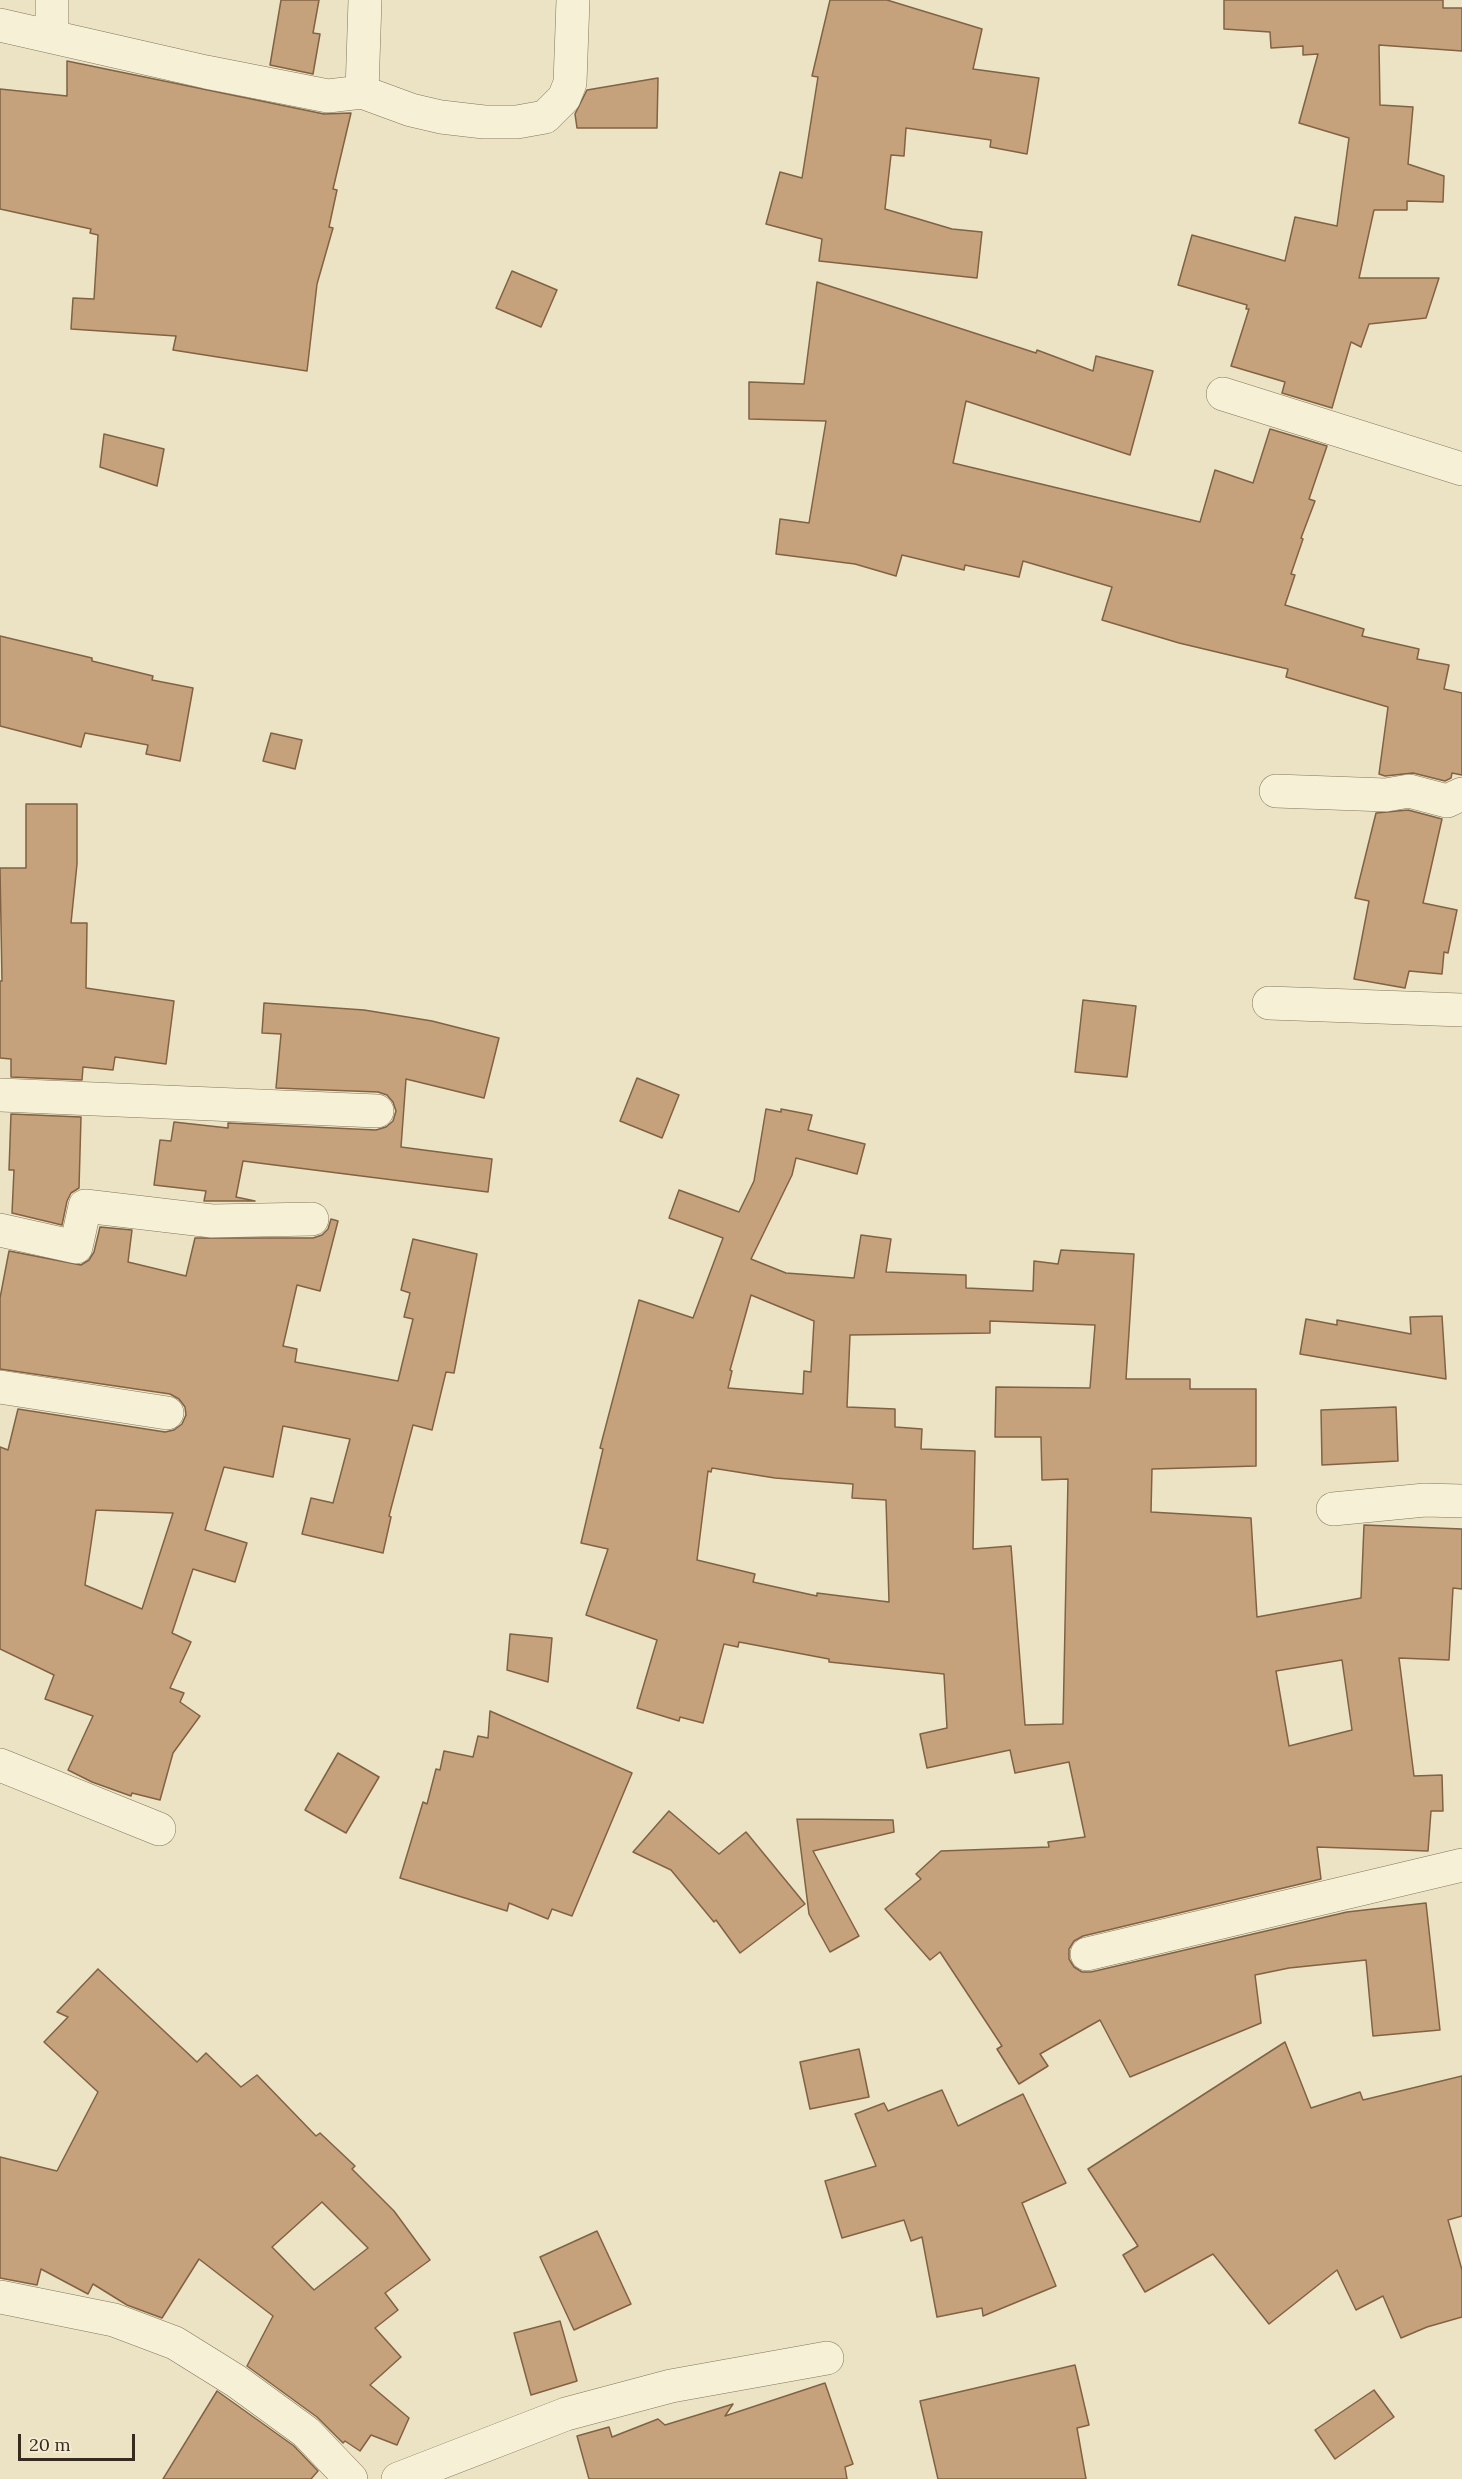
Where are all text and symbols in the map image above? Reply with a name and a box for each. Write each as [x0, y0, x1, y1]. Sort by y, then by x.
scale bar [21, 2422, 138, 2460]
text: 20 m [29, 2433, 71, 2456]

